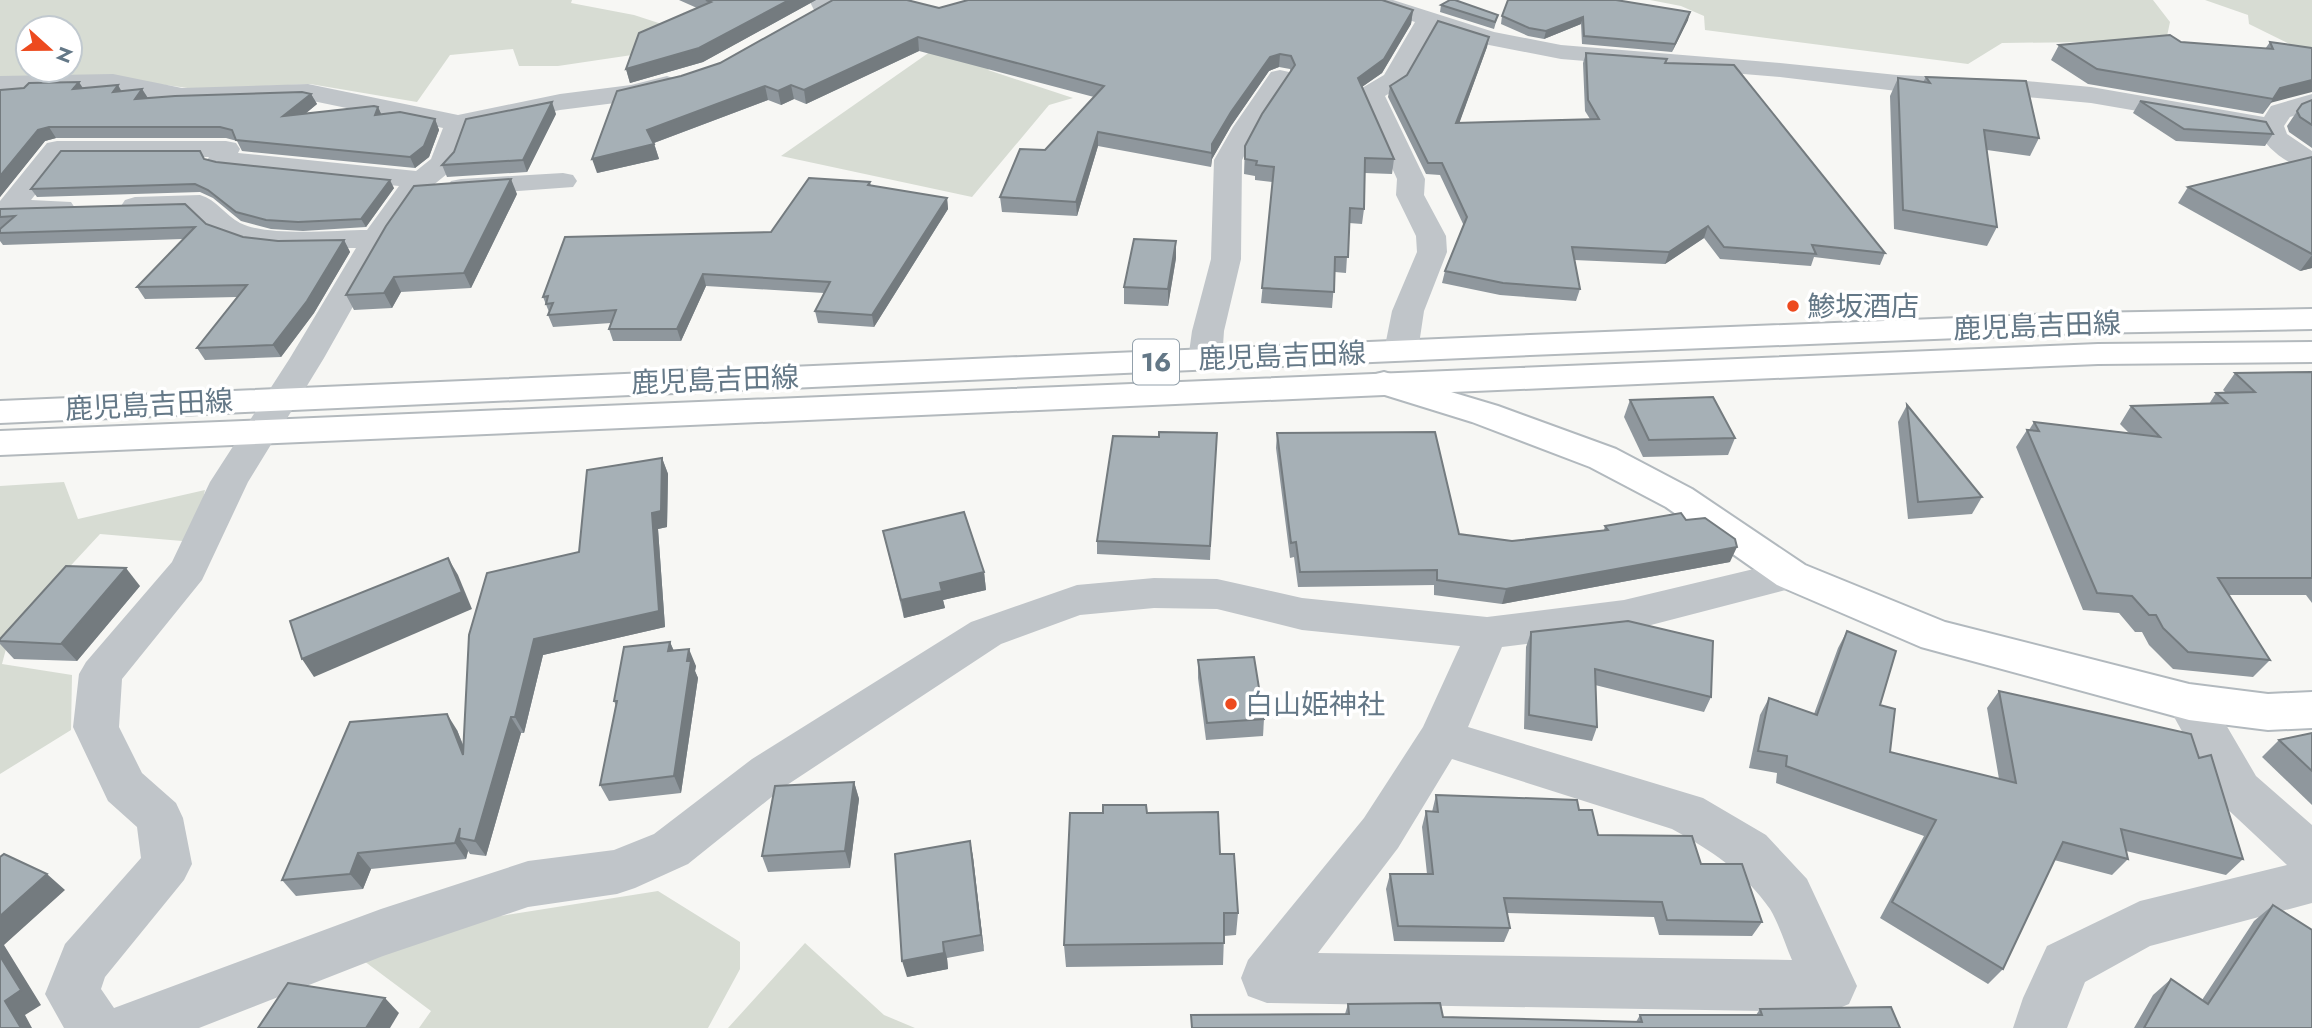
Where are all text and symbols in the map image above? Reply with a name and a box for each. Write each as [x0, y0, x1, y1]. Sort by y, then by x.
north arrow [14, 14, 84, 84]
text: N [49, 43, 80, 67]
place label: 鯵坂酒店 [1807, 286, 1919, 327]
marker: 鯵坂酒店 [1785, 298, 1801, 314]
street label: 鹿児島吉田線 [1952, 303, 2122, 349]
street label: 鹿児島吉田線 [1197, 333, 1367, 379]
road number: 16 [1133, 340, 1179, 384]
street label: 鹿児島吉田線 [630, 357, 800, 403]
street label: 鹿児島吉田線 [64, 380, 234, 430]
place label: 白山姫神社 [1245, 684, 1385, 725]
marker: 白山姫神社 [1223, 696, 1239, 712]

